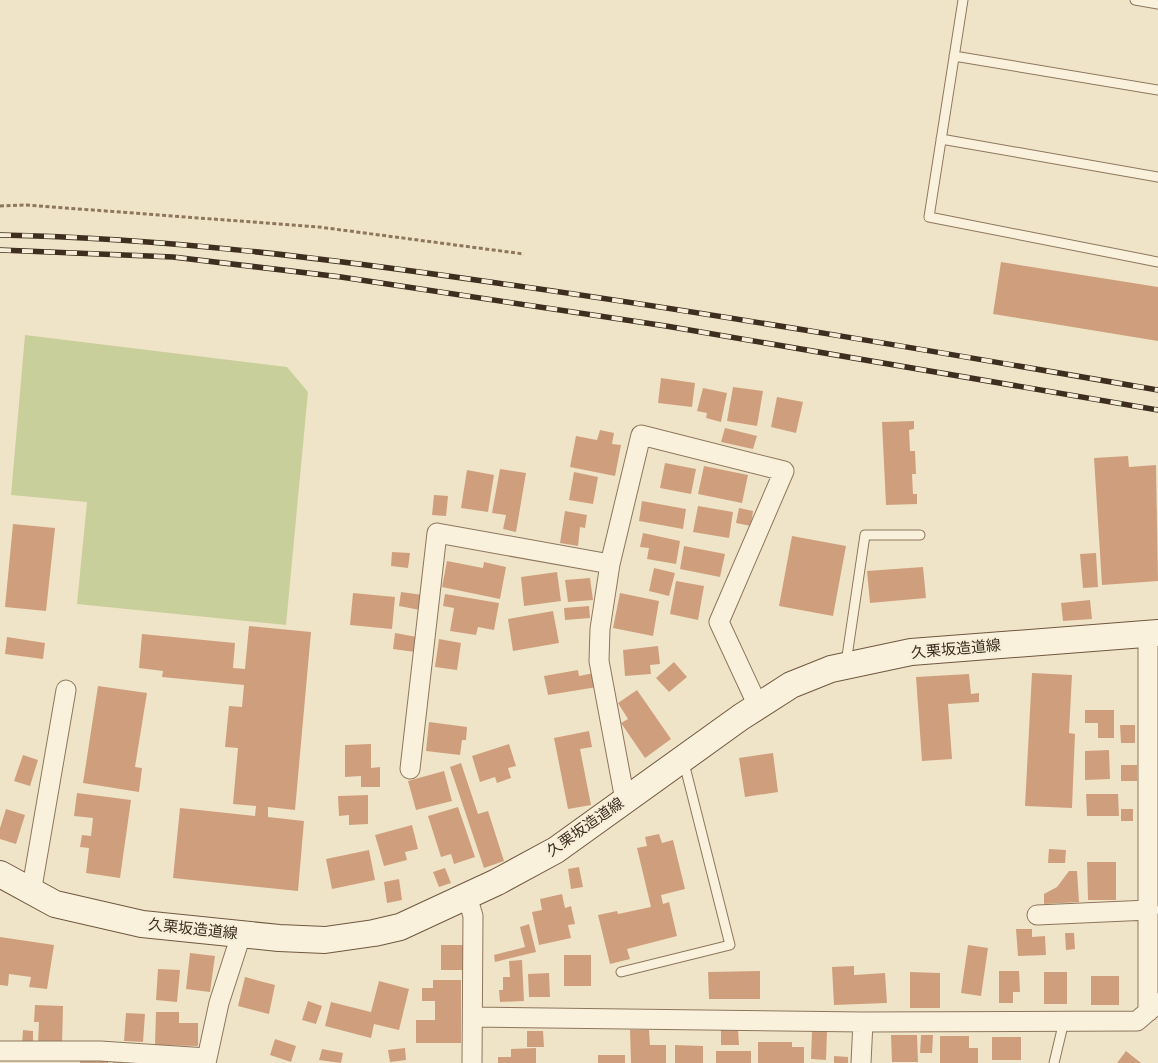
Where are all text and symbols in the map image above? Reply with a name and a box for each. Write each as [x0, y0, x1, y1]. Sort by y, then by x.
street label: 久栗坂造道線 [910, 637, 1002, 661]
street label: 久栗坂造道線 [544, 795, 626, 859]
street label: 久栗坂造道線 [147, 916, 239, 942]

